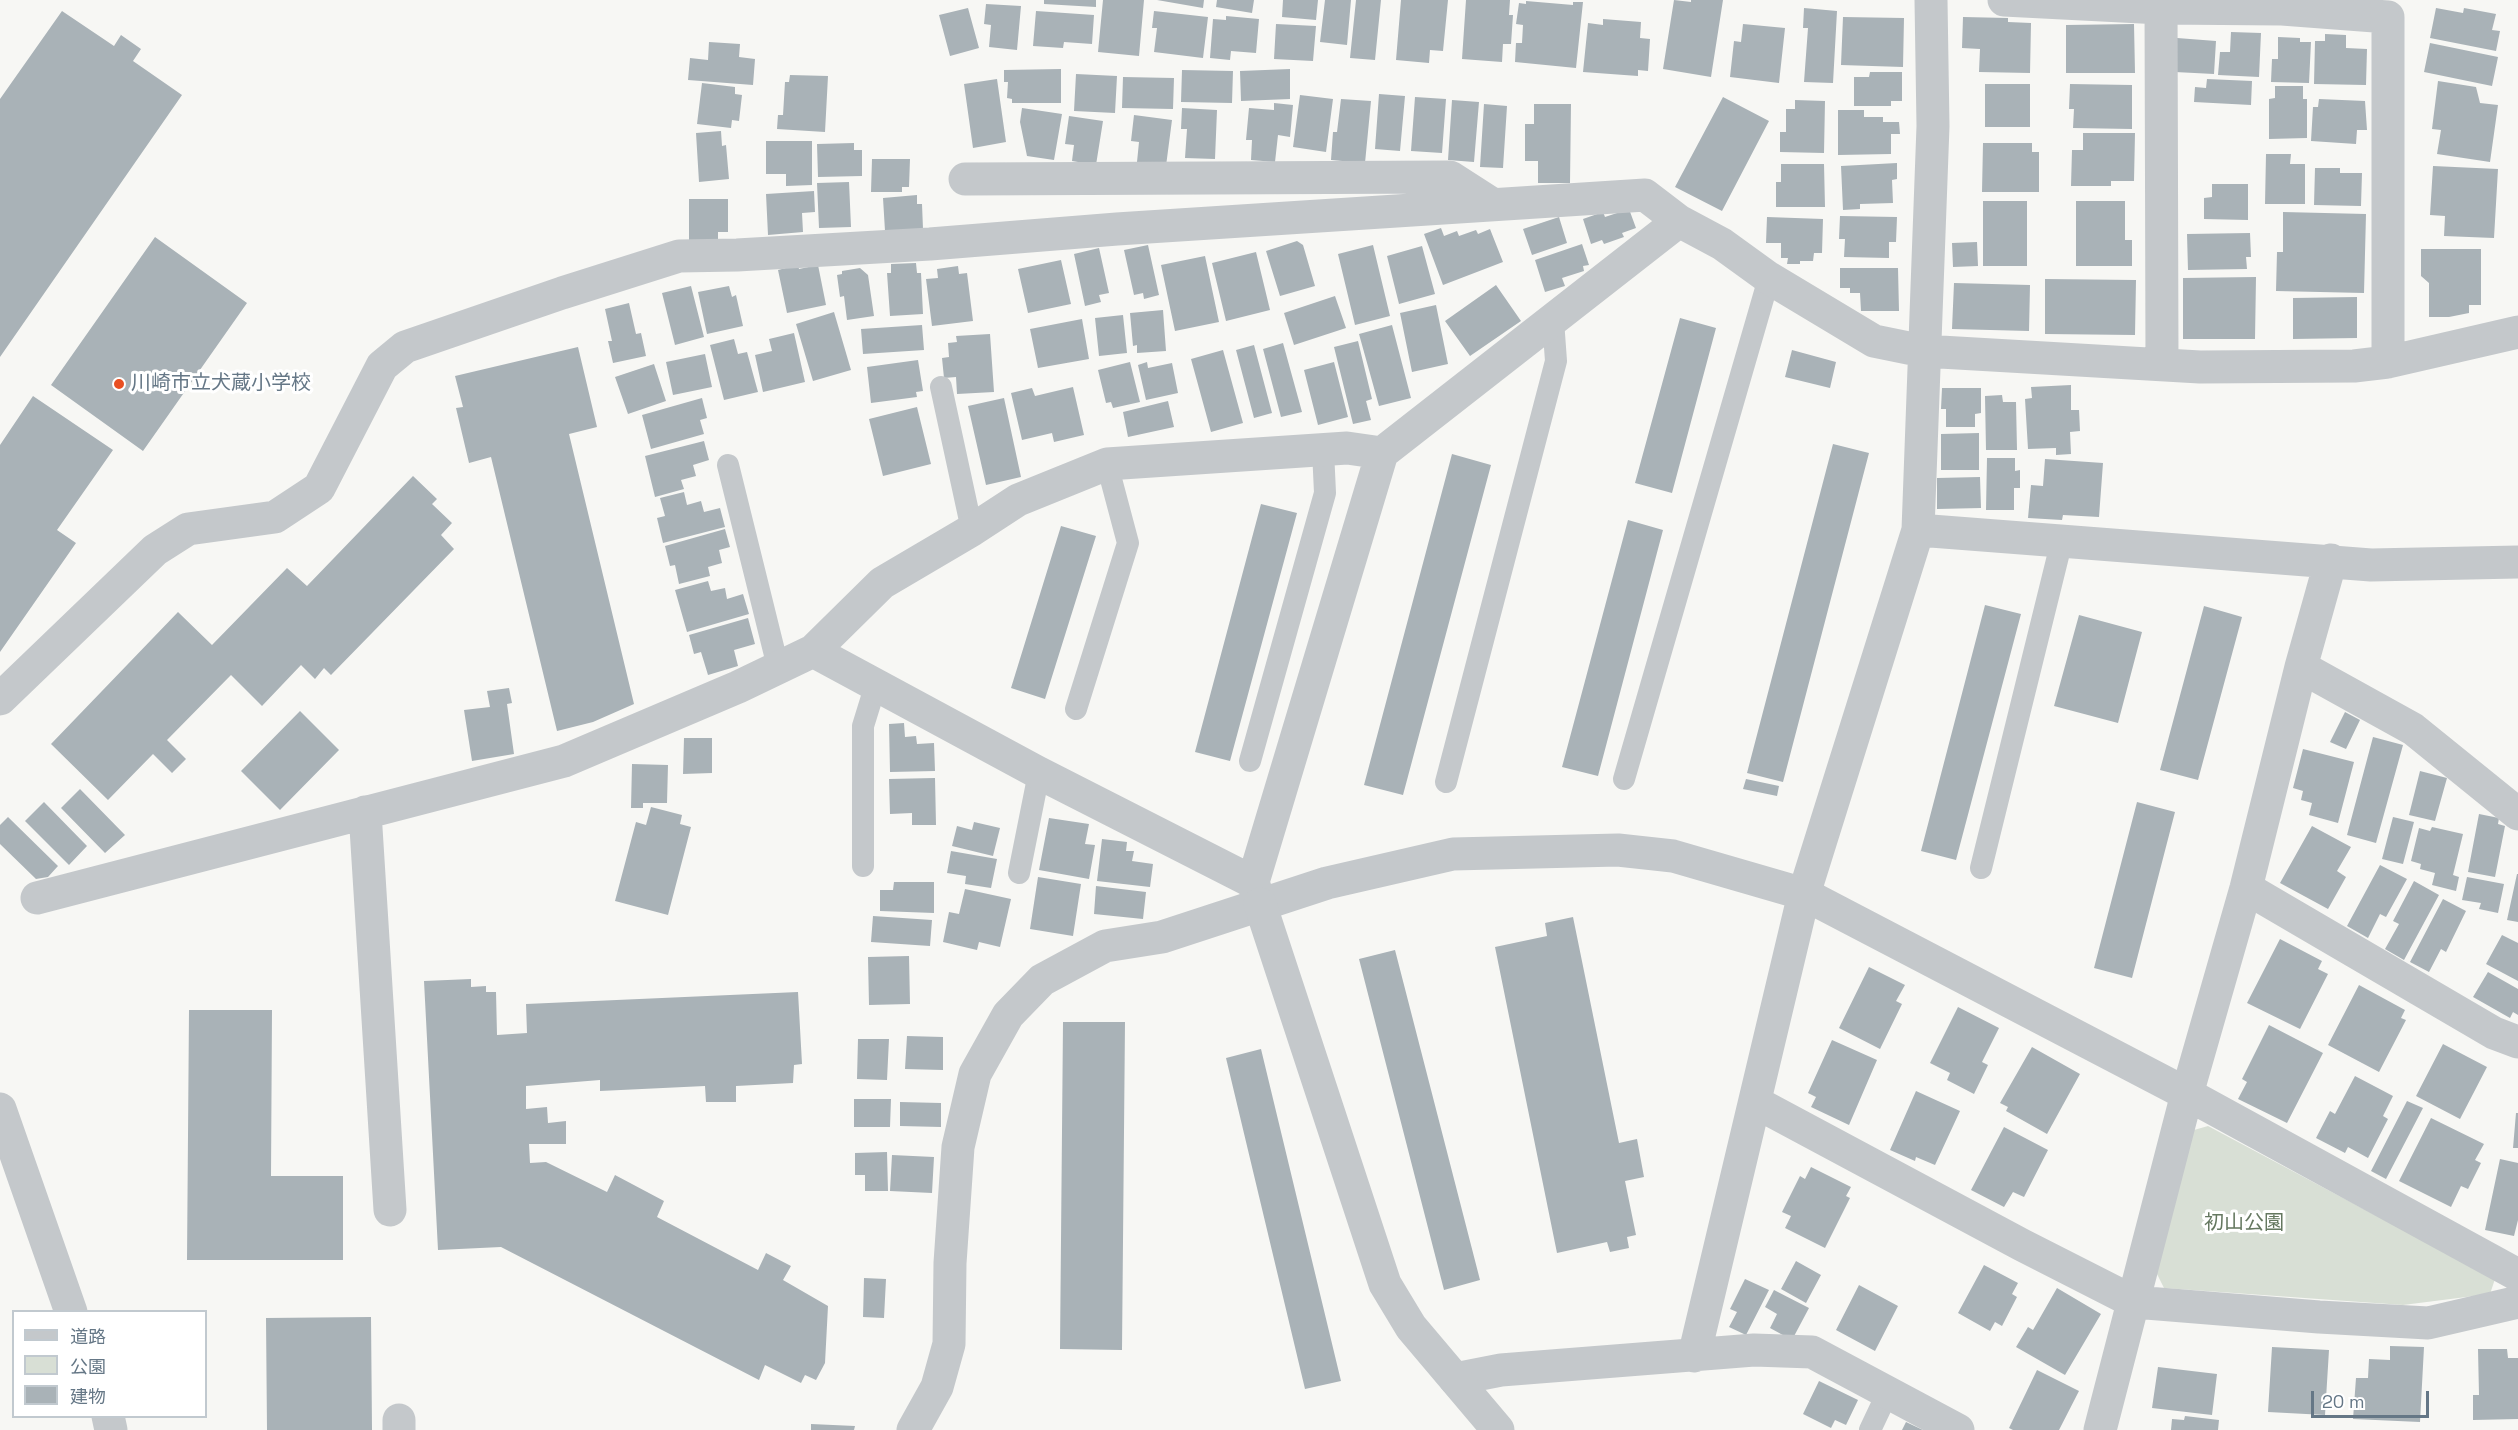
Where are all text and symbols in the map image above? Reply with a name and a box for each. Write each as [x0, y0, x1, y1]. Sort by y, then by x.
place label: 川崎市立犬蔵小学校 [131, 372, 311, 396]
marker: 川崎市立犬蔵小学校 [112, 377, 126, 391]
park label: 初山公園 [2204, 1212, 2284, 1236]
legend [12, 1310, 207, 1418]
text: 道路 [70, 1325, 106, 1348]
text: 公園 [70, 1355, 106, 1378]
scale bar [2314, 1379, 2432, 1417]
text: 建物 [70, 1385, 106, 1408]
text: 20 m [2322, 1390, 2365, 1413]

